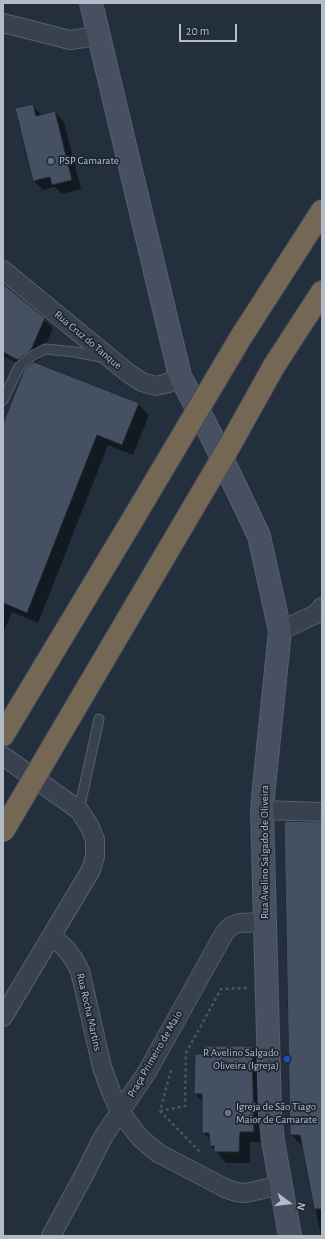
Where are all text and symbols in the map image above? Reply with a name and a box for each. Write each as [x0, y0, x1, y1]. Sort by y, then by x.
scale bar [181, 16, 239, 42]
text: 20 m [186, 25, 209, 37]
place label: PSP Camarate [59, 154, 119, 168]
marker: PSP Camarate [46, 156, 56, 166]
street label: Rua Cruz do Tanque [52, 308, 124, 372]
street label: Rua Avelino Salgado de Oliveira [258, 785, 272, 919]
street label: Rua Rocha Martins [74, 972, 104, 1052]
street label: Praça Primeiro de Maio [125, 1008, 185, 1100]
place label: R Avelino Salgado Oliveira (Igreja) [203, 1046, 279, 1072]
marker: R Avelino Salgado Oliveira (Igreja) [282, 1054, 292, 1064]
place label: Igreja de São Tiago Maior de Camarate [236, 1100, 317, 1126]
marker: Igreja de São Tiago Maior de Camarate [223, 1108, 233, 1118]
north arrow [269, 1183, 309, 1223]
text: N [295, 1201, 307, 1211]

